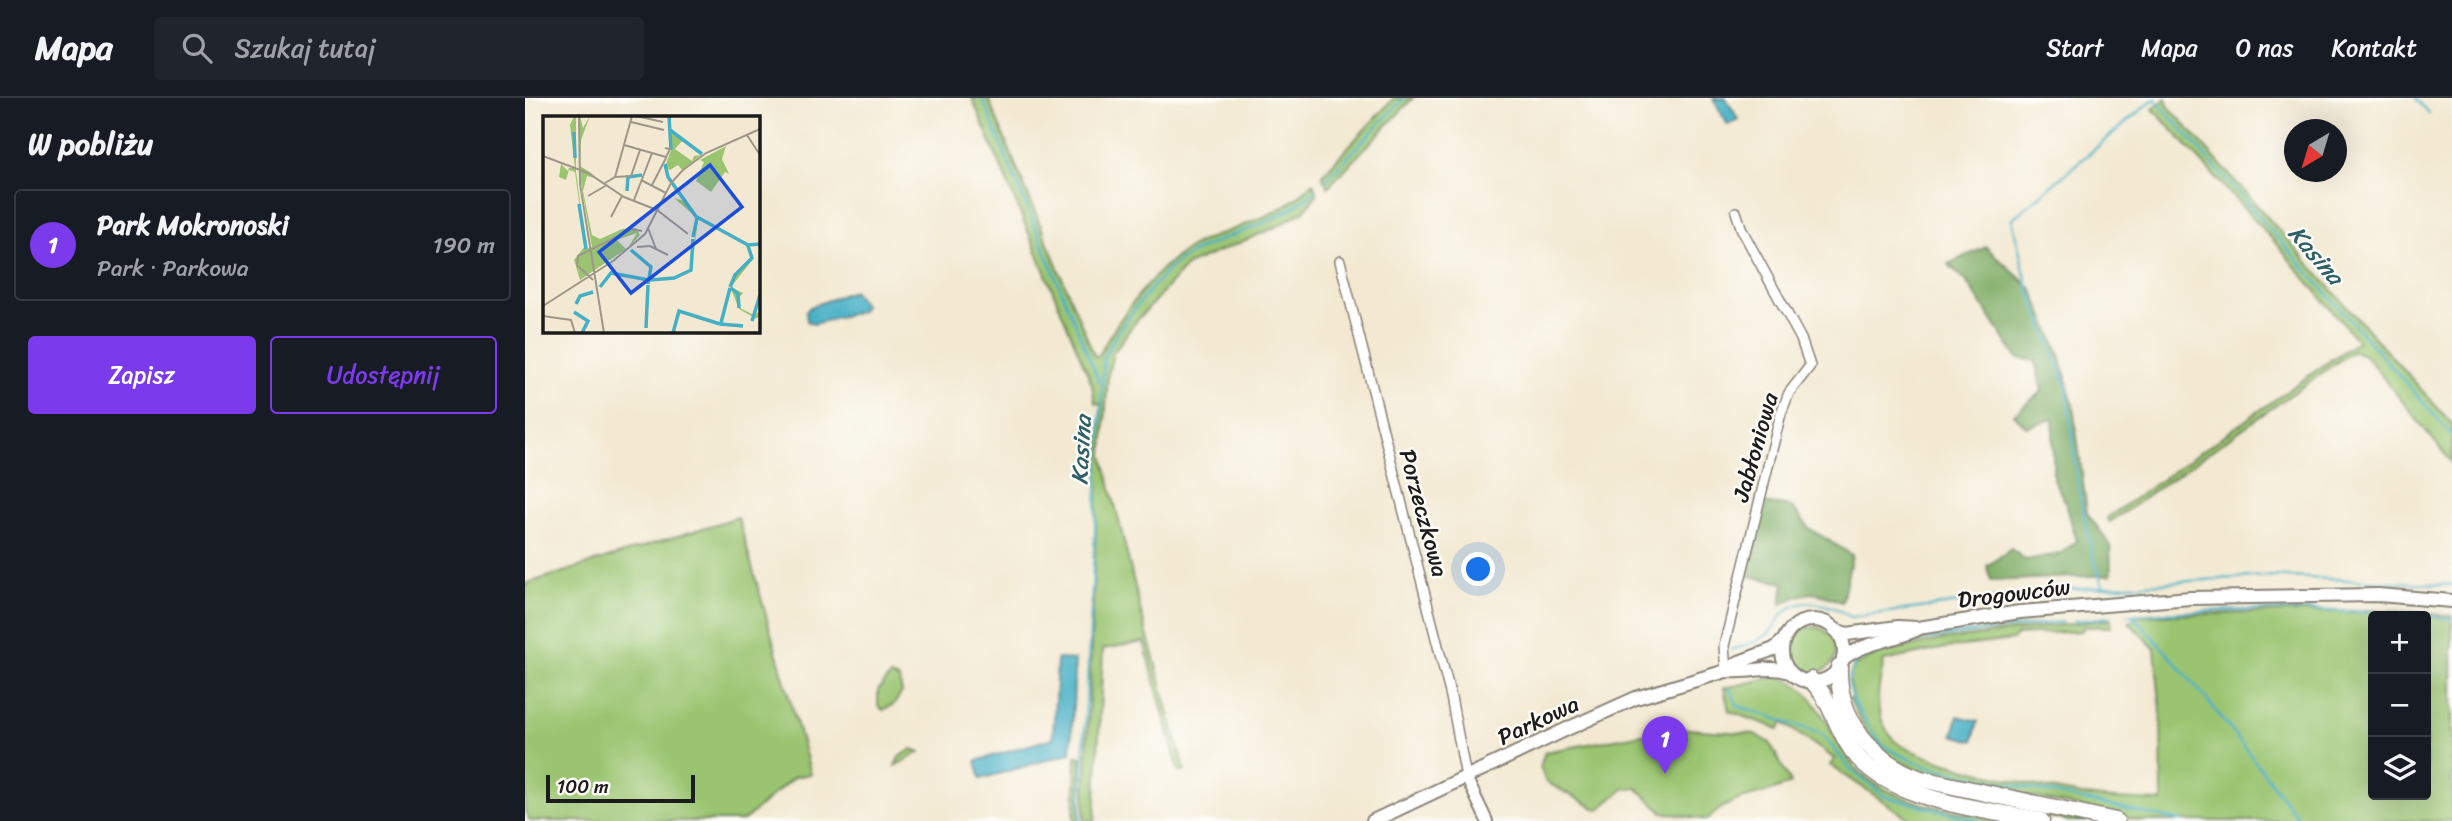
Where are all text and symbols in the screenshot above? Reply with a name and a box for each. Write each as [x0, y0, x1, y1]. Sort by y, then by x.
search box [154, 17, 644, 80]
text: Mapa [35, 19, 112, 77]
text: Szukaj tutaj [234, 25, 376, 71]
text: Start [2046, 27, 2103, 69]
text: Mapa [2141, 27, 2198, 69]
text: O nas [2236, 27, 2294, 69]
text: Kontakt [2332, 27, 2417, 69]
icon: search [178, 29, 216, 67]
inset map [543, 116, 759, 332]
text: W pobliżu [28, 117, 153, 171]
north arrow [2284, 119, 2347, 182]
text: Park Mokronoski [97, 202, 289, 248]
water label: Kasina [2277, 215, 2356, 296]
text: 1 [48, 225, 58, 266]
text: 190 m [433, 225, 495, 266]
text: Park · Parkowa [97, 248, 249, 289]
button: Zapisz [28, 336, 256, 414]
button: Udostępnij [270, 336, 497, 414]
street label: Jabłoniowa [1720, 387, 1791, 508]
water label: Kasina [1058, 412, 1104, 486]
street label: Porzeczkowa [1387, 444, 1460, 582]
your location [1461, 552, 1495, 586]
street label: Drogowców [1955, 566, 2073, 621]
map controls [2368, 611, 2431, 800]
button: + [2368, 611, 2431, 674]
button: − [2368, 674, 2431, 737]
street label: Parkowa [1490, 683, 1586, 757]
pin: 1 [1642, 716, 1688, 774]
button: layers [2368, 737, 2431, 800]
text: 100 m [557, 770, 609, 803]
scale bar [546, 772, 695, 804]

